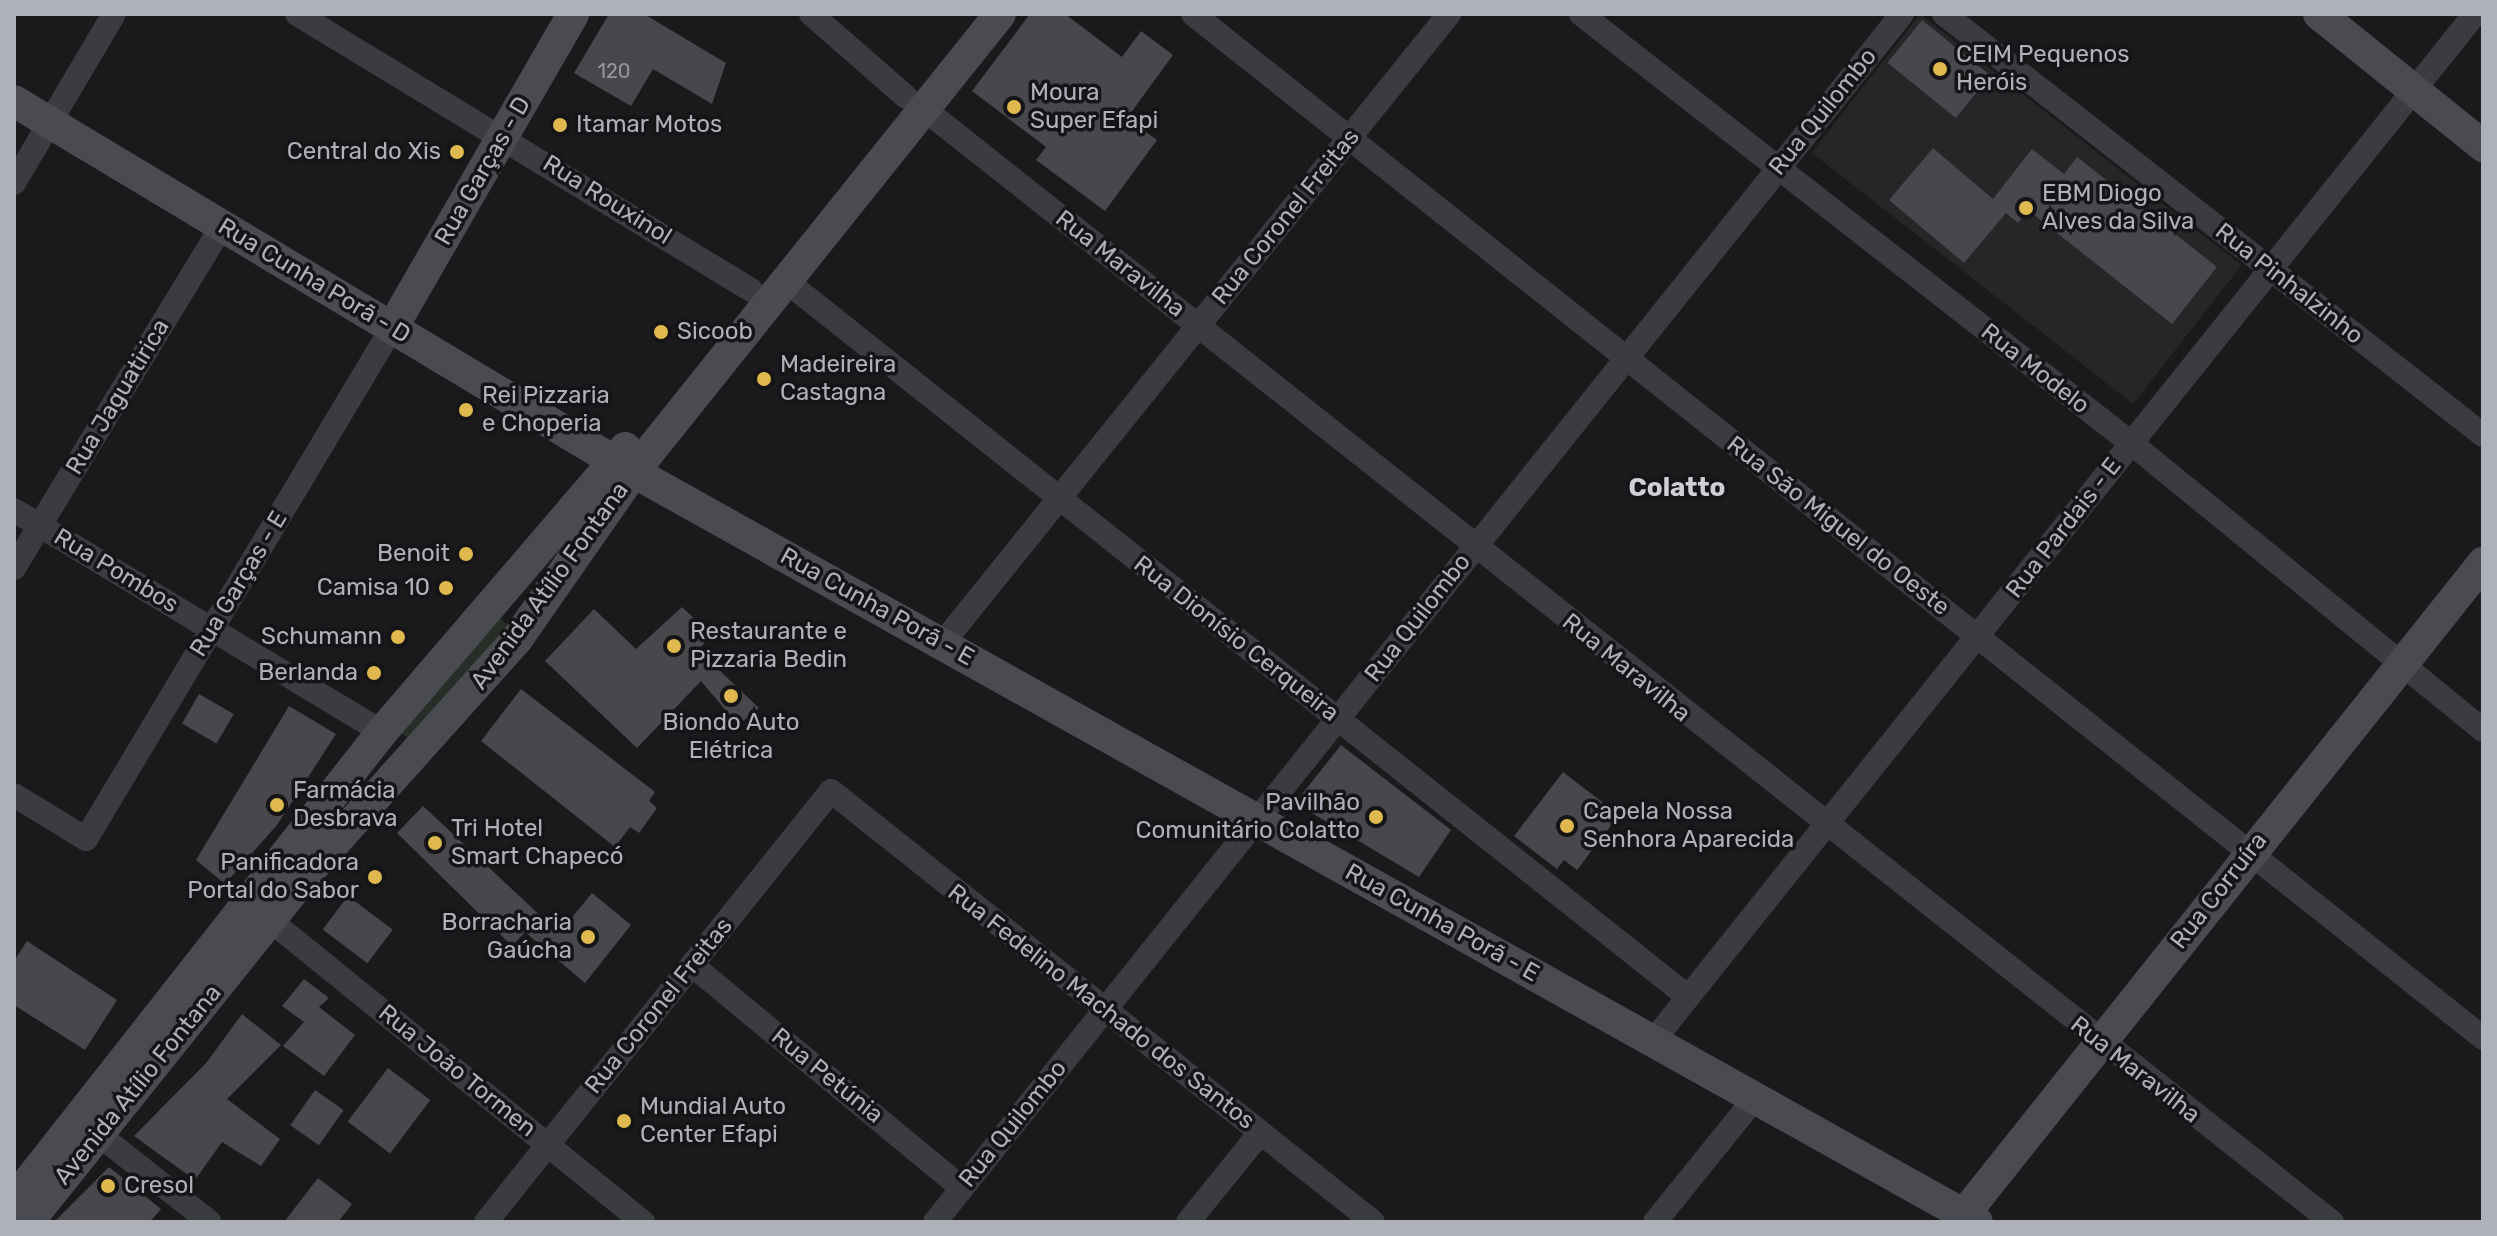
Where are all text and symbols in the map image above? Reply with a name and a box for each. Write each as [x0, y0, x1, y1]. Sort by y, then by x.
place label: CEIM Pequenos Heróis [1956, 41, 2129, 97]
street label: Rua Quilombo [1763, 43, 1883, 181]
house number: 120 [598, 59, 630, 83]
marker: CEIM Pequenos Heróis [1931, 60, 1949, 78]
place label: Moura Super Efapi [1030, 79, 1159, 135]
street label: Rua Garças - D [429, 92, 537, 250]
marker: Moura Super Efapi [1005, 98, 1023, 116]
place label: Itamar Motos [576, 111, 723, 139]
marker: Itamar Motos [551, 116, 569, 134]
street label: Rua Coronel Freitas [1206, 123, 1366, 311]
place label: Central do Xis [287, 138, 441, 166]
marker: Central do Xis [448, 143, 466, 161]
street label: Rua Rouxinol [537, 149, 677, 251]
place label: EBM Diogo Alves da Silva [2042, 180, 2194, 236]
marker: EBM Diogo Alves da Silva [2017, 199, 2035, 217]
street label: Rua Maravilha [1050, 205, 1190, 323]
street label: Rua Cunha Porã - D [213, 212, 415, 350]
street label: Rua Pinhalzinho [2209, 217, 2369, 351]
street label: Rua Jaguatirica [60, 314, 176, 480]
place label: Sicoob [677, 318, 753, 346]
street label: Rua Modelo [1975, 318, 2095, 420]
marker: Sicoob [652, 323, 670, 341]
place label: Madeireira Castagna [780, 351, 896, 407]
marker: Madeireira Castagna [755, 370, 773, 388]
place label: Rei Pizzaria e Choperia [482, 382, 610, 438]
marker: Rei Pizzaria e Choperia [457, 401, 475, 419]
street label: Rua São Miguel do Oeste [1721, 430, 1955, 622]
street label: Rua Pardais - E [2000, 452, 2128, 604]
district label: Colatto [1629, 472, 1725, 504]
street label: Avenida Atílio Fontana [465, 477, 635, 695]
street label: Rua Garças - E [184, 506, 294, 662]
street label: Rua Pombos [49, 523, 183, 619]
place label: Benoit [377, 540, 450, 568]
street label: Rua Cunha Porã - E [775, 542, 979, 672]
marker: Benoit [457, 545, 475, 563]
street label: Rua Quilombo [1359, 548, 1477, 688]
street label: Rua Dionísio Cerqueira [1128, 550, 1344, 728]
place label: Camisa 10 [317, 574, 430, 602]
marker: Camisa 10 [437, 579, 455, 597]
street label: Rua Maravilha [1556, 608, 1696, 728]
place label: Restaurante e Pizzaria Bedin [690, 618, 847, 674]
place label: Schumann [261, 623, 382, 651]
marker: Schumann [389, 628, 407, 646]
marker: Restaurante e Pizzaria Bedin [665, 637, 683, 655]
place label: Berlanda [258, 659, 358, 687]
marker: Berlanda [365, 664, 383, 682]
marker: Biondo Auto Elétrica [722, 687, 740, 705]
place label: Biondo Auto Elétrica [662, 709, 800, 765]
place label: Farmácia Desbrava [293, 777, 397, 833]
place label: Pavilhão Comunitário Colatto [1136, 789, 1360, 845]
marker: Farmácia Desbrava [268, 796, 286, 814]
place label: Capela Nossa Senhora Aparecida [1583, 798, 1795, 854]
marker: Pavilhão Comunitário Colatto [1367, 808, 1385, 826]
place label: Tri Hotel Smart Chapecó [451, 815, 624, 871]
marker: Capela Nossa Senhora Aparecida [1558, 817, 1576, 835]
street label: Rua Corruíra [2165, 827, 2273, 955]
marker: Tri Hotel Smart Chapecó [426, 834, 444, 852]
place label: Panificadora Portal do Sabor [187, 849, 359, 905]
street label: Rua Cunha Porã - E [1340, 858, 1544, 988]
marker: Panificadora Portal do Sabor [366, 868, 384, 886]
street label: Rua Fedelino Machado dos Santos [942, 878, 1260, 1136]
place label: Borracharia Gaúcha [442, 909, 572, 965]
street label: Rua Coronel Freitas [579, 912, 739, 1100]
marker: Borracharia Gaúcha [579, 928, 597, 946]
street label: Avenida Atílio Fontana [48, 979, 228, 1191]
street label: Rua João Tormen [372, 998, 542, 1144]
street label: Rua Maravilha [2065, 1011, 2205, 1129]
street label: Rua Petúnia [765, 1022, 889, 1130]
street label: Rua Quilombo [953, 1055, 1073, 1193]
place label: Mundial Auto Center Efapi [640, 1093, 787, 1149]
marker: Mundial Auto Center Efapi [615, 1112, 633, 1130]
place label: Cresol [124, 1172, 194, 1200]
marker: Cresol [99, 1177, 117, 1195]

